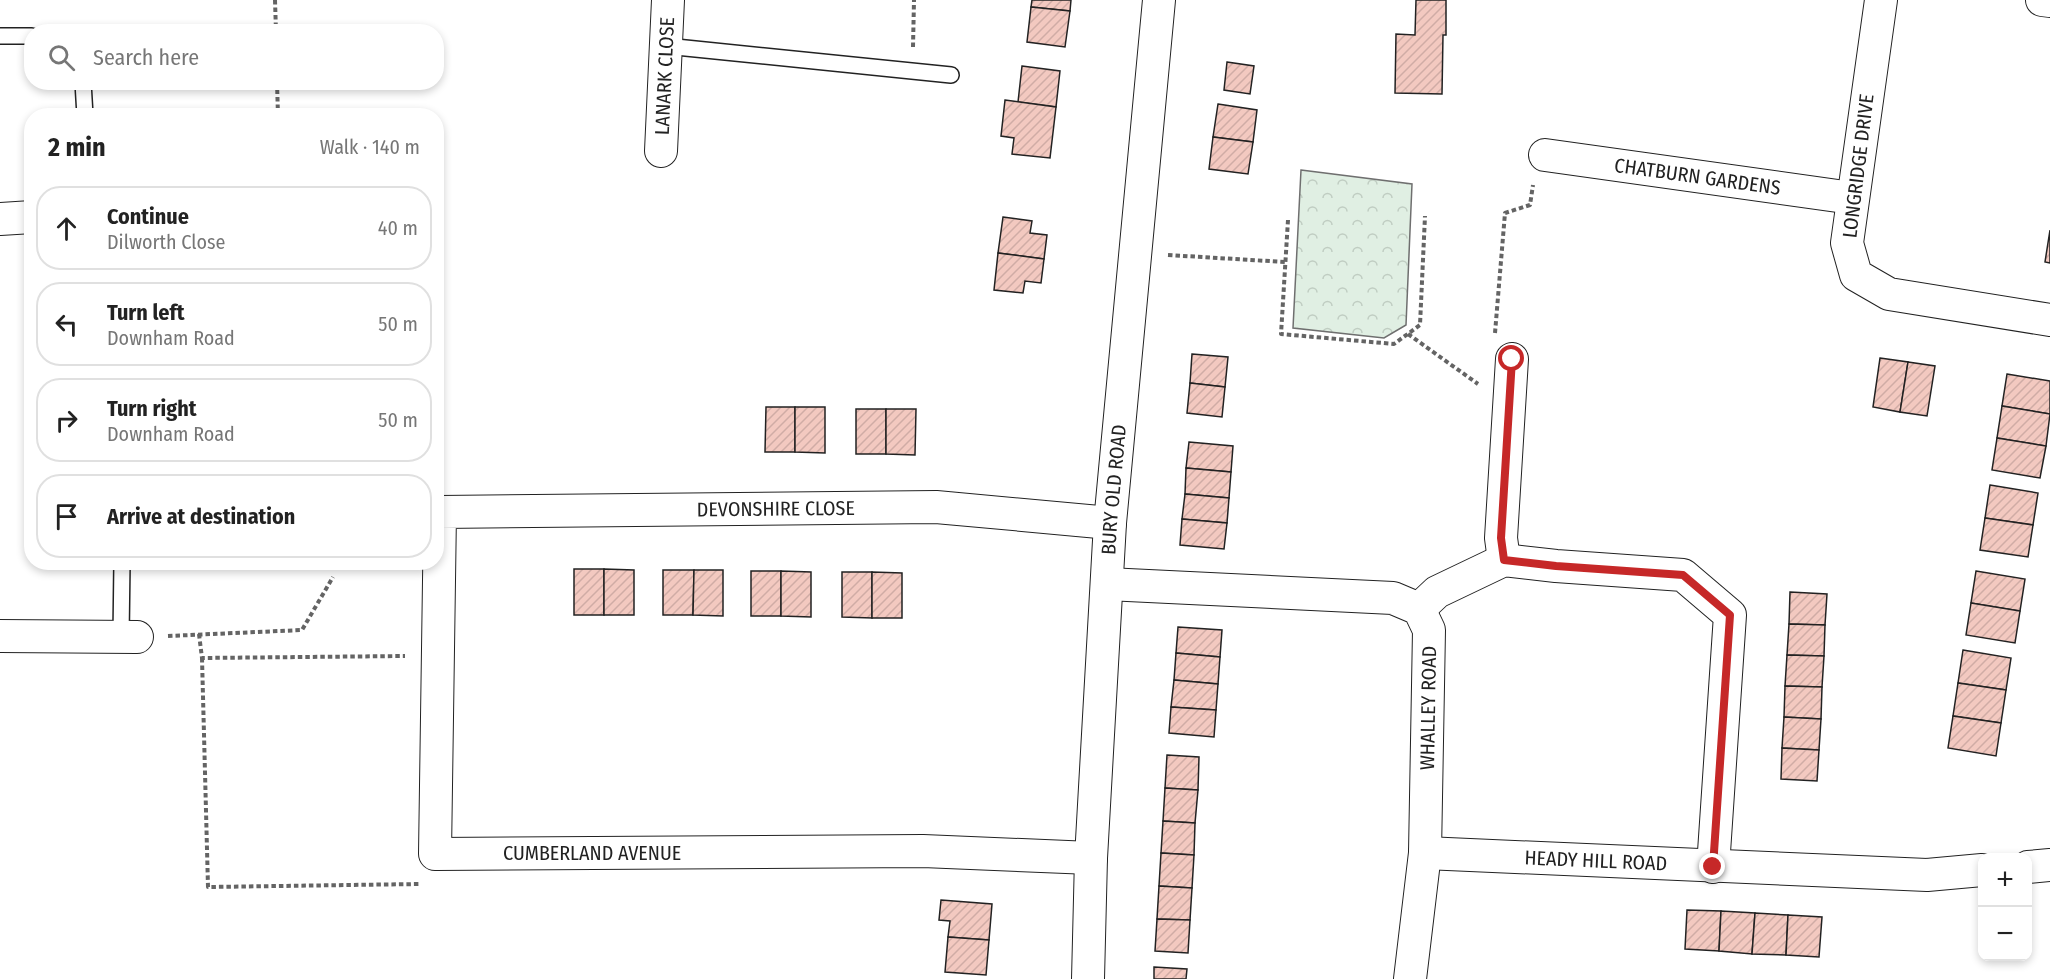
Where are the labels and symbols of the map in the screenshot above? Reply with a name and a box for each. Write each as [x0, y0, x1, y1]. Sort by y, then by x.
street label: LANARK CLOSE [650, 16, 679, 136]
street label: LONGRIDGE DRIVE [1837, 93, 1879, 239]
street label: CHATBURN GARDENS [1613, 153, 1782, 200]
route start [1498, 345, 1524, 371]
street label: BURY OLD ROAD [1096, 423, 1131, 556]
street label: DEVONSHIRE CLOSE [697, 496, 855, 521]
street label: WHALLEY ROAD [1415, 646, 1441, 770]
street label: CUMBERLAND AVENUE [503, 841, 681, 865]
street label: HEADY HILL ROAD [1524, 845, 1668, 876]
route end [1699, 853, 1725, 879]

